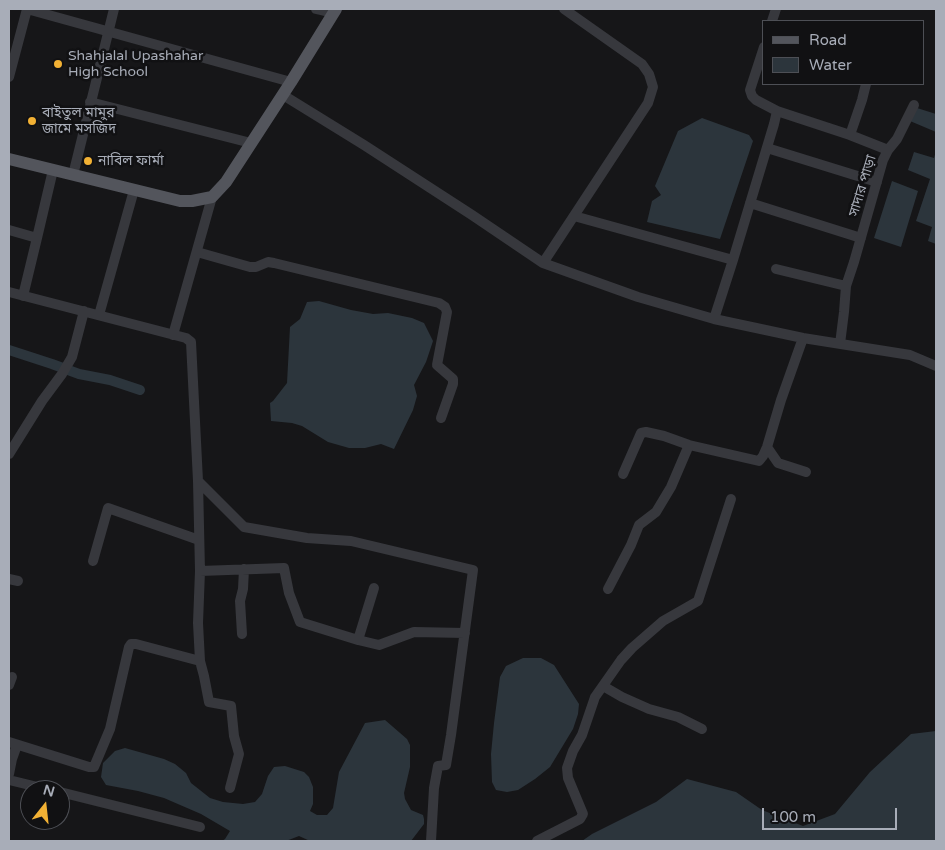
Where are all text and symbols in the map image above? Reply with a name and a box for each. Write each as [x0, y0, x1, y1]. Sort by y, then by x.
legend [762, 20, 925, 85]
text: Road [809, 31, 847, 49]
place label: Shahjalal Upashahar High School [68, 48, 203, 80]
text: Water [809, 56, 852, 74]
marker: Shahjalal Upashahar High School [52, 58, 64, 70]
place label: বাইতুল মামুর জামে মসজিদ [42, 105, 116, 138]
marker: বাইতুল মামুর জামে মসজিদ [26, 115, 38, 127]
place label: নাবিল ফার্মা [98, 153, 164, 169]
street label: সাদার পাড়া [846, 153, 880, 219]
marker: নাবিল ফার্মা [82, 155, 94, 167]
north arrow [20, 780, 70, 830]
text: N [41, 781, 57, 801]
scale bar [765, 798, 900, 830]
text: 100 m [770, 808, 816, 826]

